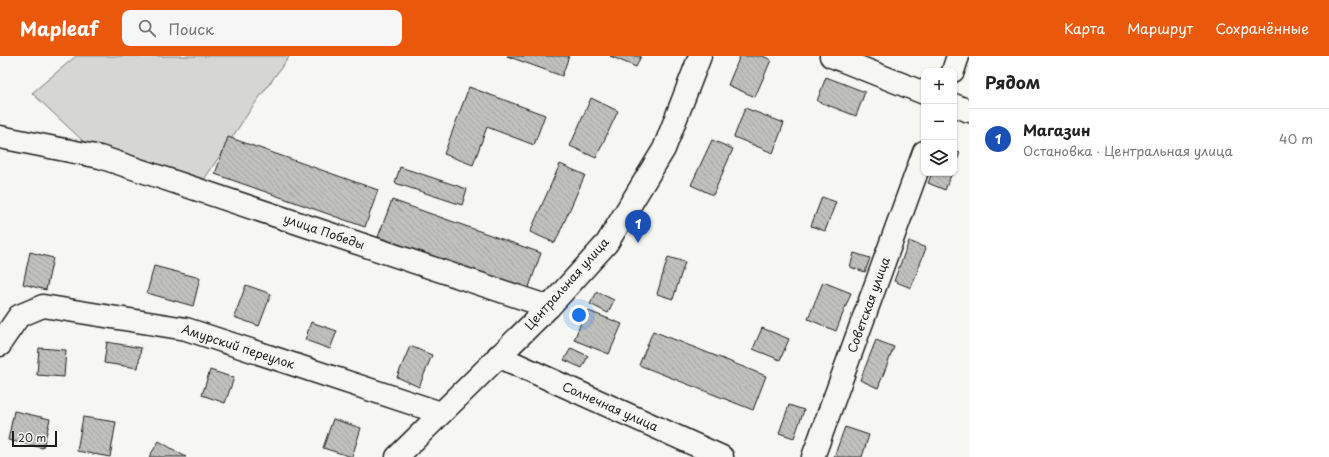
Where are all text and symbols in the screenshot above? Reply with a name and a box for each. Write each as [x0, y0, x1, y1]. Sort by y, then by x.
search box [122, 10, 402, 46]
text: Mapleaf [20, 14, 98, 42]
icon: search [136, 17, 158, 39]
text: Поиск [168, 17, 214, 40]
text: Карта [1064, 18, 1105, 39]
text: Маршрут [1127, 18, 1193, 39]
text: Сохранённые [1215, 18, 1309, 39]
map controls [921, 68, 957, 176]
button: + [921, 68, 957, 104]
text: Рядом [985, 69, 1040, 95]
button: − [921, 104, 957, 140]
text: Магазин [1023, 118, 1090, 141]
text: 1 [995, 129, 1001, 148]
text: 40 m [1279, 129, 1313, 148]
button: layers [921, 140, 957, 176]
text: Остановка · Центральная улица [1023, 141, 1233, 160]
street label: улица Победы [281, 209, 367, 253]
pin: 1 [625, 210, 651, 243]
street label: Центральная улица [520, 233, 613, 333]
street label: Советская улица [842, 254, 894, 355]
your location [569, 305, 589, 325]
street label: Амурский переулок [179, 319, 298, 373]
street label: Солнечная улица [560, 377, 662, 435]
scale bar [12, 429, 57, 448]
text: 20 m [18, 429, 46, 446]

